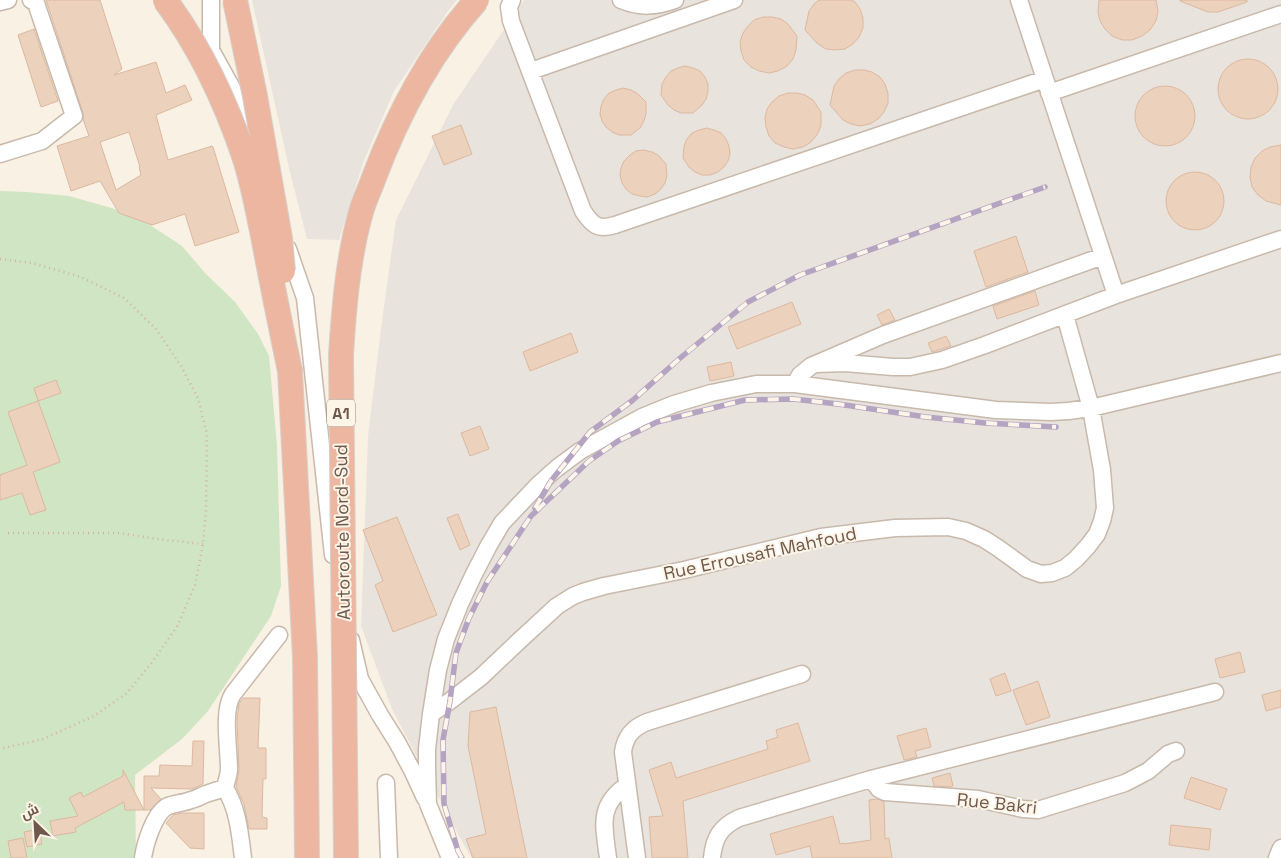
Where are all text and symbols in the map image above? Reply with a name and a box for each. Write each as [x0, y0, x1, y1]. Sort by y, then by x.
road number: A1 [327, 399, 355, 426]
street label: Autoroute Nord-Sud [329, 444, 355, 620]
street label: Rue Errousafi Mahfoud [661, 521, 859, 585]
street label: Rue Bakri [956, 787, 1038, 819]
north arrow [10, 798, 60, 848]
text: ش [18, 799, 41, 823]

